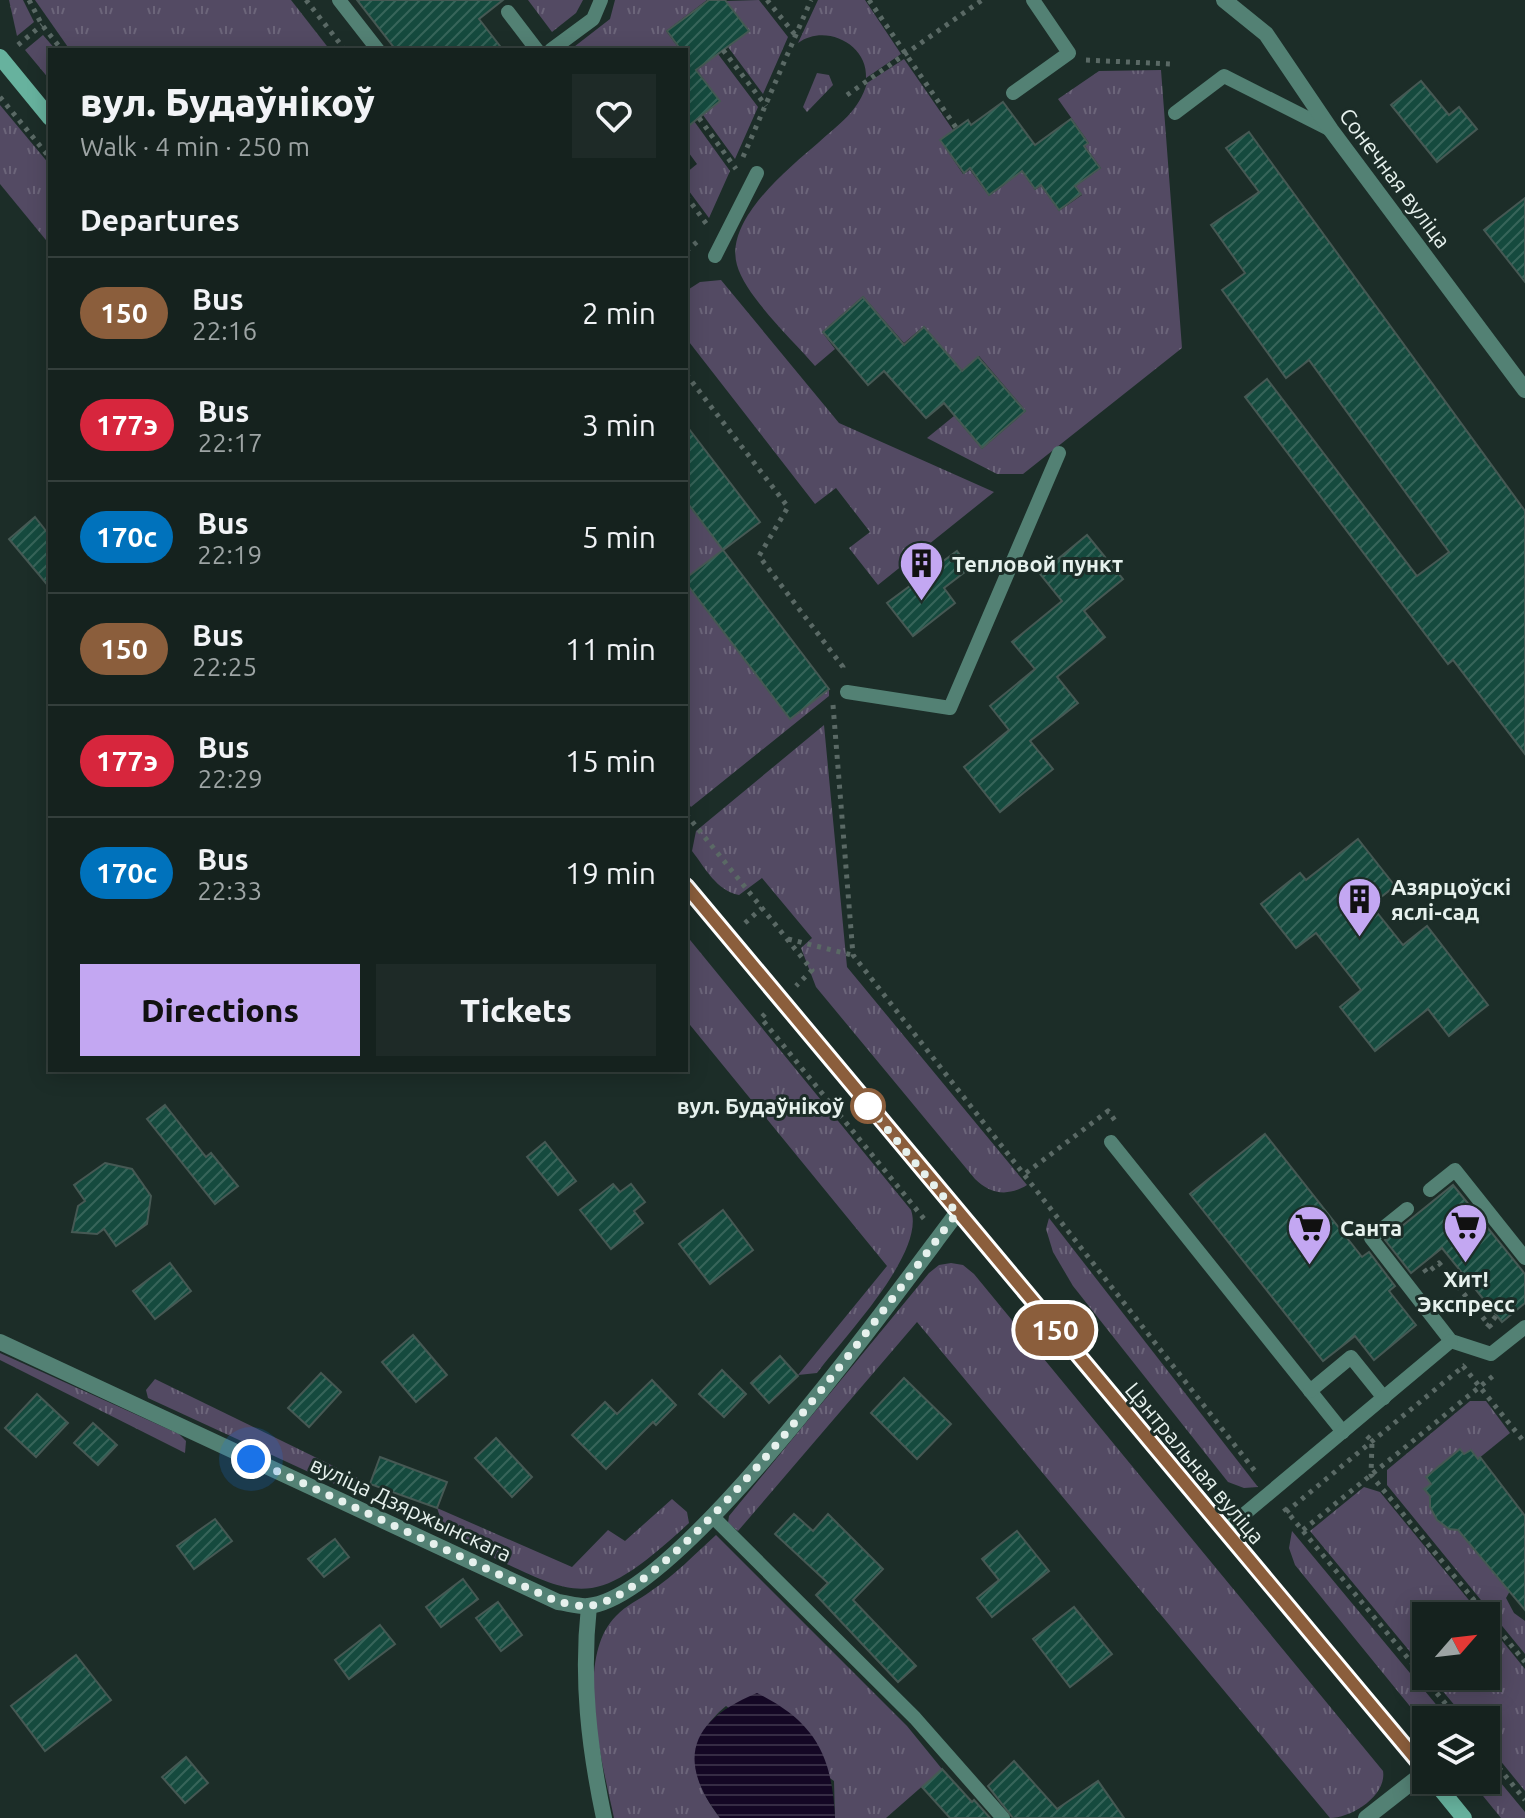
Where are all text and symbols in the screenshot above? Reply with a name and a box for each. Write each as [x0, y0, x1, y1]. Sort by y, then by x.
button: heart [572, 74, 656, 158]
text: вул. Будаўнікоў [80, 81, 375, 123]
street label: Сонечная вуліца [1335, 103, 1456, 253]
text: Walk · 4 min · 250 m [80, 132, 310, 161]
text: Departures [80, 203, 240, 237]
text: Bus [192, 282, 244, 316]
text: 2 min [582, 296, 656, 330]
text: 150 [100, 297, 148, 328]
text: 22:16 [192, 316, 257, 345]
text: Bus [198, 394, 249, 428]
text: 3 min [582, 408, 656, 442]
text: 177э [96, 409, 158, 440]
text: 22:17 [198, 428, 263, 457]
text: Bus [197, 506, 249, 540]
text: 5 min [582, 520, 656, 554]
text: 170с [96, 521, 157, 552]
text: 22:19 [197, 540, 262, 569]
building icon: Тепловой пункт [897, 540, 945, 603]
place label: Тепловой пункт [952, 551, 1123, 576]
text: Bus [192, 618, 244, 652]
text: 11 min [565, 632, 656, 666]
text: 150 [100, 633, 148, 664]
text: 22:25 [192, 652, 257, 681]
text: Bus [198, 730, 249, 764]
text: 15 min [565, 744, 656, 778]
text: 177э [96, 745, 158, 776]
text: 22:29 [198, 764, 263, 793]
text: Bus [197, 842, 249, 876]
text: 19 min [565, 856, 656, 890]
text: 170с [96, 857, 157, 888]
place label: Азярцоўскі яслі-сад [1391, 874, 1511, 924]
text: 22:33 [197, 876, 262, 905]
building icon: Азярцоўскі яслі-сад [1336, 876, 1384, 939]
button: Directions [80, 964, 360, 1056]
button: Tickets [376, 964, 656, 1056]
marker: вул. Будаўнікоў [851, 1089, 885, 1123]
place label: вул. Будаўнікоў [677, 1093, 844, 1118]
supermarket icon: Хит! Экспресс [1442, 1202, 1490, 1265]
supermarket icon: Санта [1285, 1204, 1333, 1267]
place label: Санта [1340, 1215, 1402, 1240]
place label: Хит! Экспресс [1417, 1266, 1515, 1316]
line badge: 150 [1009, 1304, 1101, 1356]
text: 150 [1031, 1314, 1079, 1345]
street label: Цэнтральная вуліца [1121, 1377, 1270, 1548]
your location [231, 1439, 271, 1479]
street label: вуліца Дзяржынскага [307, 1451, 516, 1566]
north arrow [1412, 1602, 1500, 1690]
map controls [1412, 1602, 1500, 1794]
button: layers [1412, 1706, 1500, 1794]

